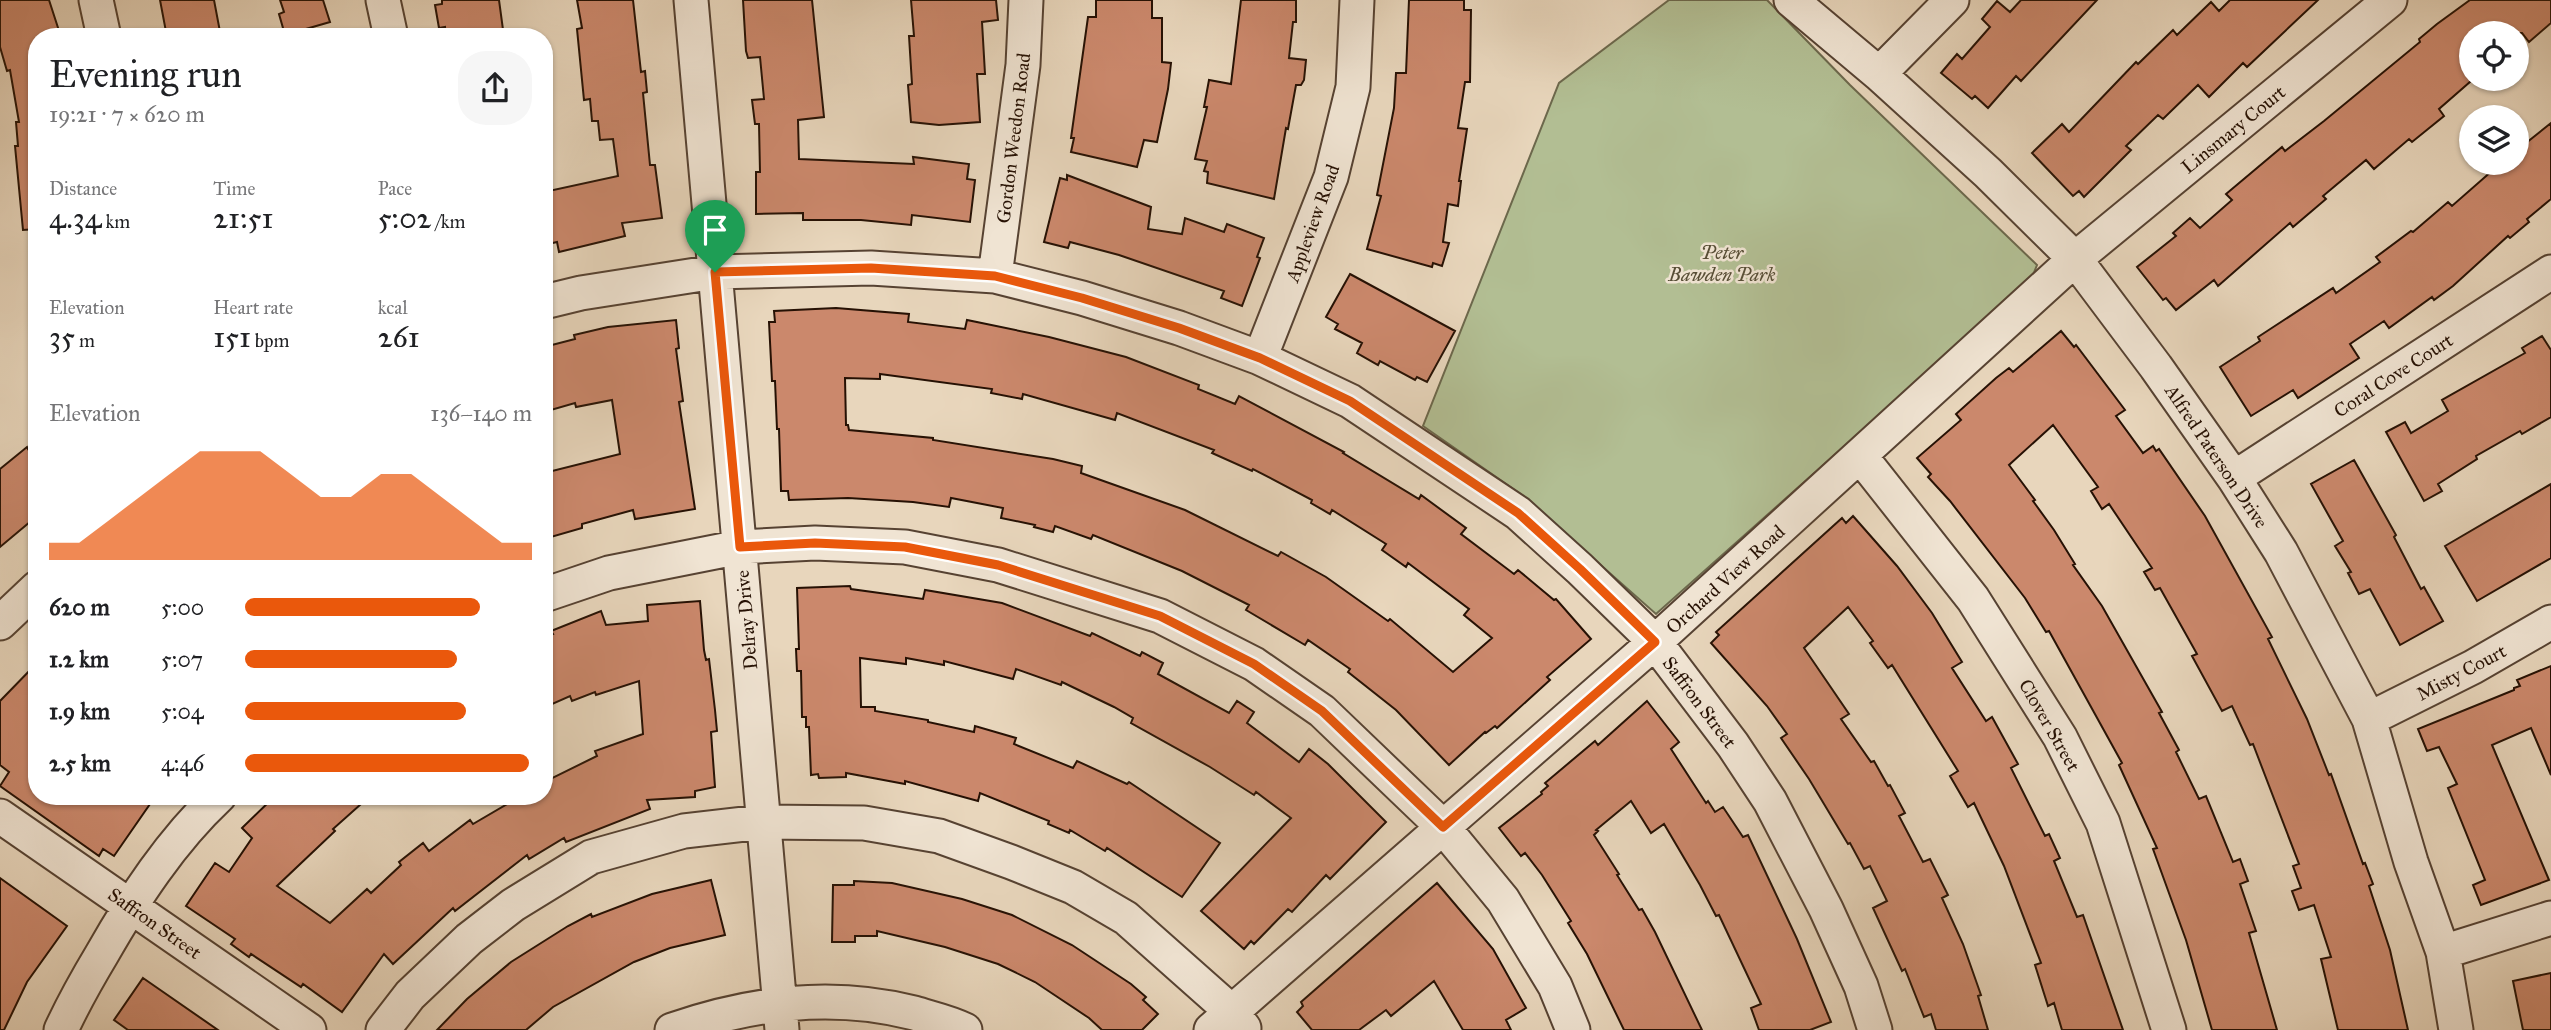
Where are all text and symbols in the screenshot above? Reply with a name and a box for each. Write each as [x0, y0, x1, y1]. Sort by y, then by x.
map controls [2459, 21, 2529, 175]
button: locate [2459, 21, 2529, 91]
text: Evening run [49, 51, 242, 97]
button: share [458, 51, 532, 125]
street label: Gordon Weedon Road [992, 51, 1035, 225]
street label: Linsmary Court [2177, 80, 2290, 178]
text: 19:21 · 7 × 620 m [49, 100, 205, 128]
button: layers [2459, 105, 2529, 175]
street label: Appleview Road [1280, 161, 1345, 286]
text: Distance [49, 177, 117, 200]
text: Time [213, 177, 255, 200]
text: Pace [378, 177, 412, 200]
text: 4.34 [49, 200, 101, 236]
text: 21:51 [213, 200, 273, 236]
text: 5:02 [378, 200, 431, 236]
pin [685, 200, 745, 272]
text: km [101, 210, 130, 233]
text: /km [431, 210, 465, 233]
icon: arrive [696, 211, 734, 249]
park label: Peter Bawden Park [1668, 241, 1776, 286]
text: Elevation [49, 296, 124, 319]
text: Heart rate [213, 296, 293, 319]
text: kcal [378, 296, 408, 319]
text: 35 [49, 319, 75, 355]
text: 151 [213, 319, 251, 355]
text: 261 [378, 319, 420, 355]
street label: Coral Cove Court [2330, 328, 2457, 422]
text: m [75, 329, 95, 352]
text: bpm [251, 329, 289, 352]
street label: Alfred Paterson Drive [2159, 379, 2273, 532]
text: Elevation [49, 399, 140, 427]
text: 136–140 m [430, 399, 532, 427]
street label: Orchard View Road [1661, 520, 1790, 639]
street label: Delray Drive [731, 569, 762, 671]
text: 620 m [49, 593, 110, 621]
text: 5:00 [161, 593, 204, 621]
street label: Misty Court [2413, 639, 2510, 706]
text: 1.2 km [49, 645, 109, 673]
text: 5:07 [161, 645, 203, 673]
street label: Saffron Street [1658, 652, 1742, 753]
street label: Clover Street [2014, 675, 2085, 776]
text: 1.9 km [49, 697, 110, 725]
text: 5:04 [161, 697, 204, 725]
text: 2.5 km [49, 749, 111, 777]
text: 4:46 [161, 749, 204, 777]
street label: Saffron Street [104, 883, 206, 964]

